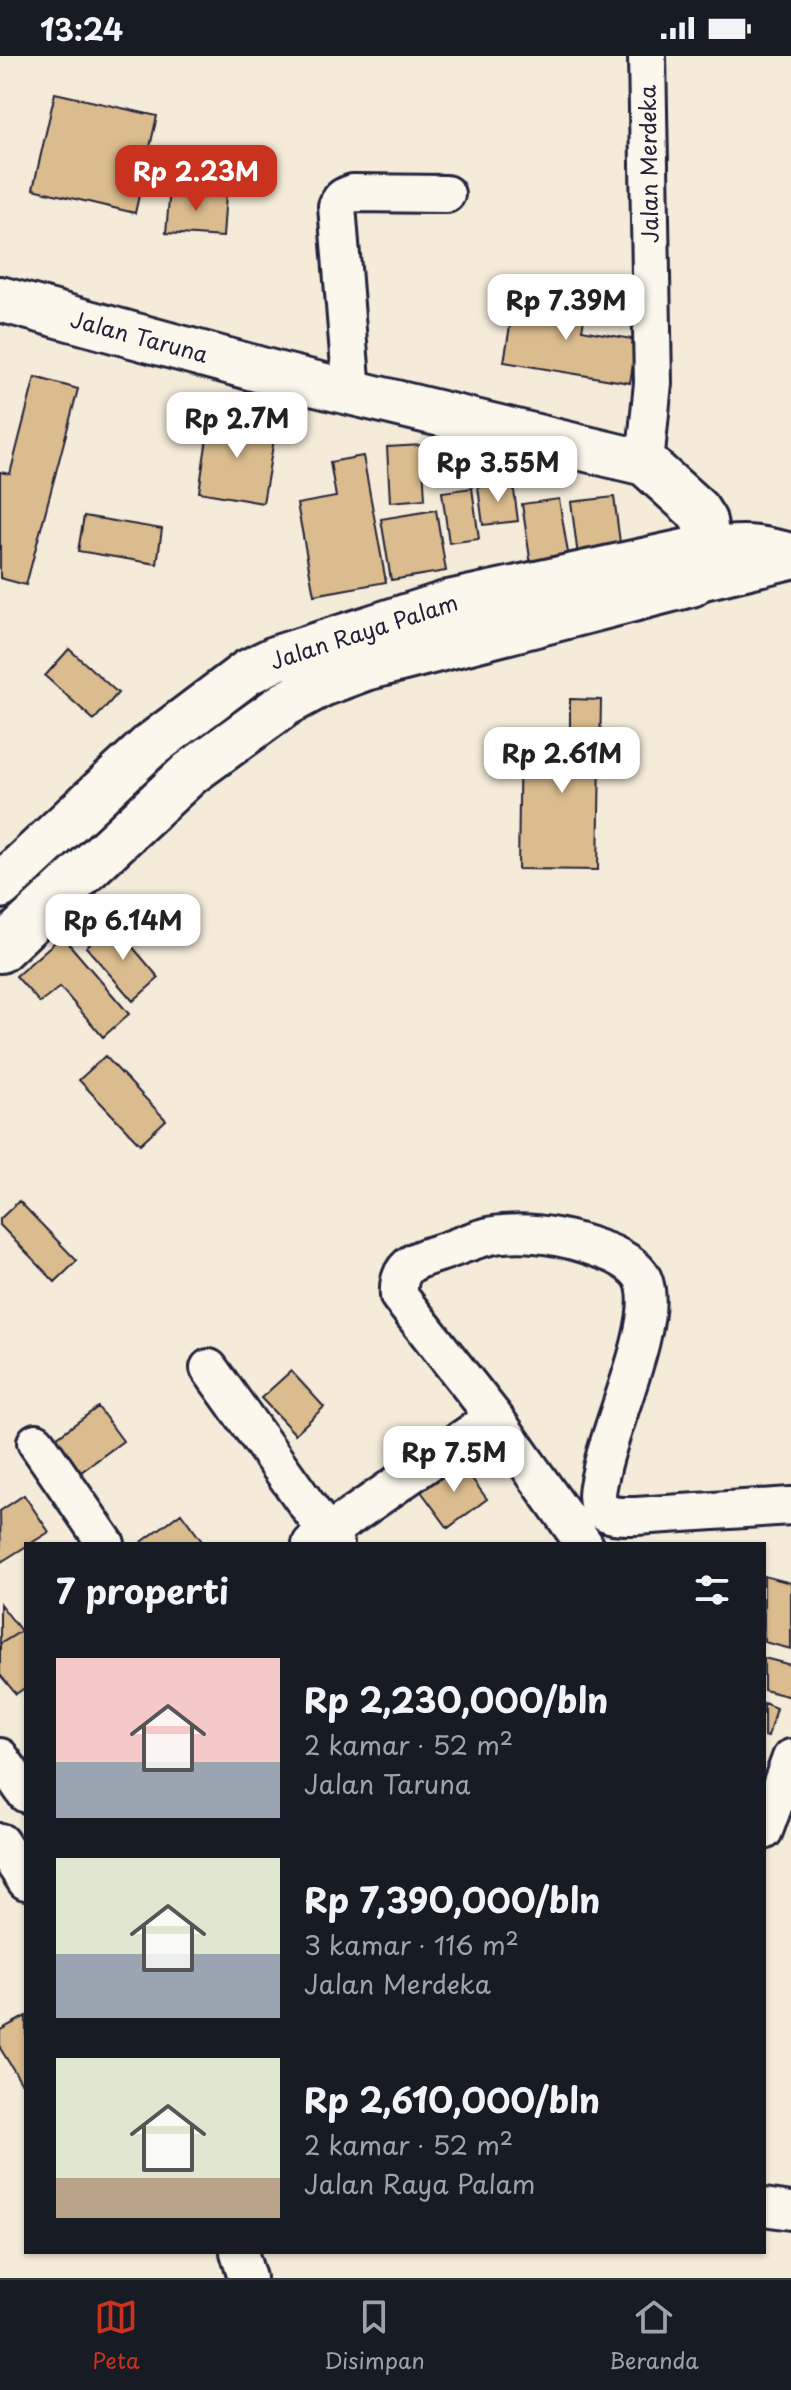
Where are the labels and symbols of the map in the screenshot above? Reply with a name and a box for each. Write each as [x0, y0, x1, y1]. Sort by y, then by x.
street label: Jalan Merdeka [630, 84, 665, 243]
pin: Rp 2.23M [113, 145, 279, 213]
pin: Rp 7.39M [483, 274, 649, 342]
street label: Jalan Taruna [67, 301, 212, 370]
pin: Rp 2.7M [163, 392, 311, 460]
pin: Rp 3.55M [415, 436, 581, 504]
street label: Jalan Raya Palam [265, 585, 462, 677]
pin: Rp 2.61M [479, 727, 645, 795]
pin: Rp 6.14M [40, 894, 206, 962]
pin: Rp 7.5M [380, 1426, 528, 1494]

